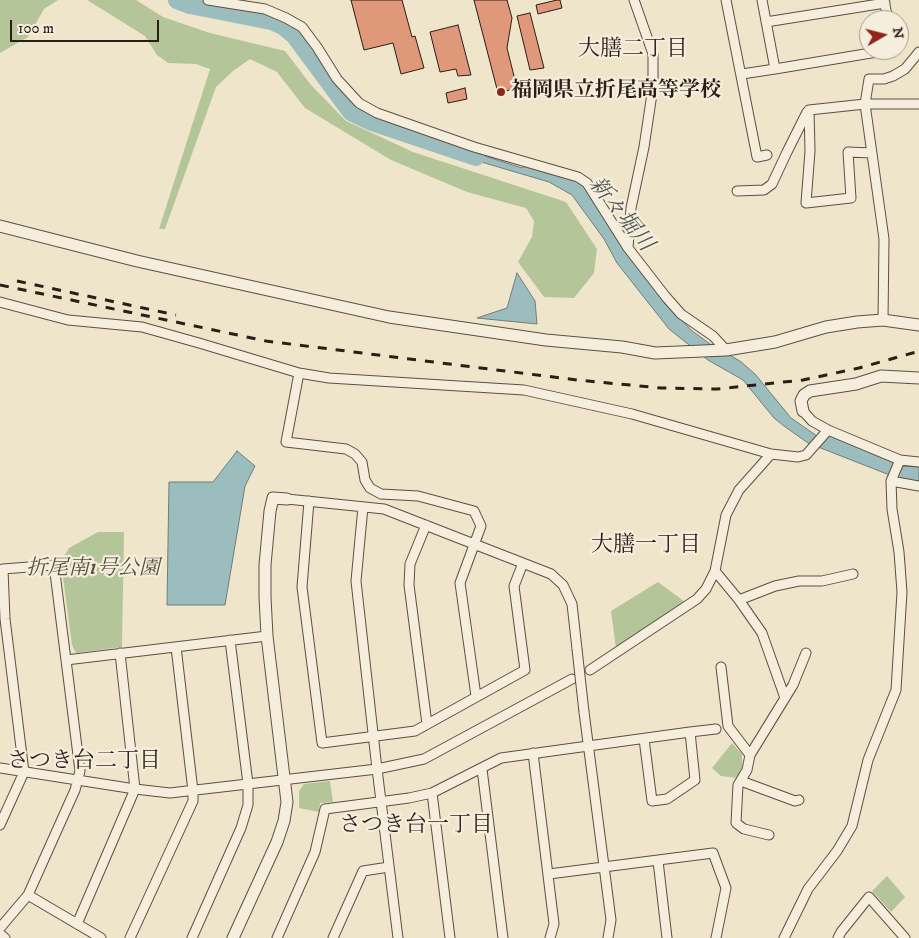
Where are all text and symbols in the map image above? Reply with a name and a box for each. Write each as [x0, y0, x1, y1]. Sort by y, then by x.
scale bar [12, 10, 161, 42]
north arrow [859, 10, 909, 60]
text: 100 m [18, 19, 54, 38]
text: N [888, 26, 908, 40]
district label: 大膳二丁目 [578, 37, 688, 63]
place label: 福岡県立折尾高等学校 [511, 79, 721, 105]
marker: 福岡県立折尾高等学校 [495, 86, 507, 98]
water label: 新々堀川 [582, 172, 658, 258]
district label: 大膳一丁目 [591, 533, 701, 559]
park label: 折尾南1号公園 [26, 557, 160, 583]
district label: さつき台二丁目 [7, 749, 161, 775]
district label: さつき台一丁目 [339, 813, 493, 839]

